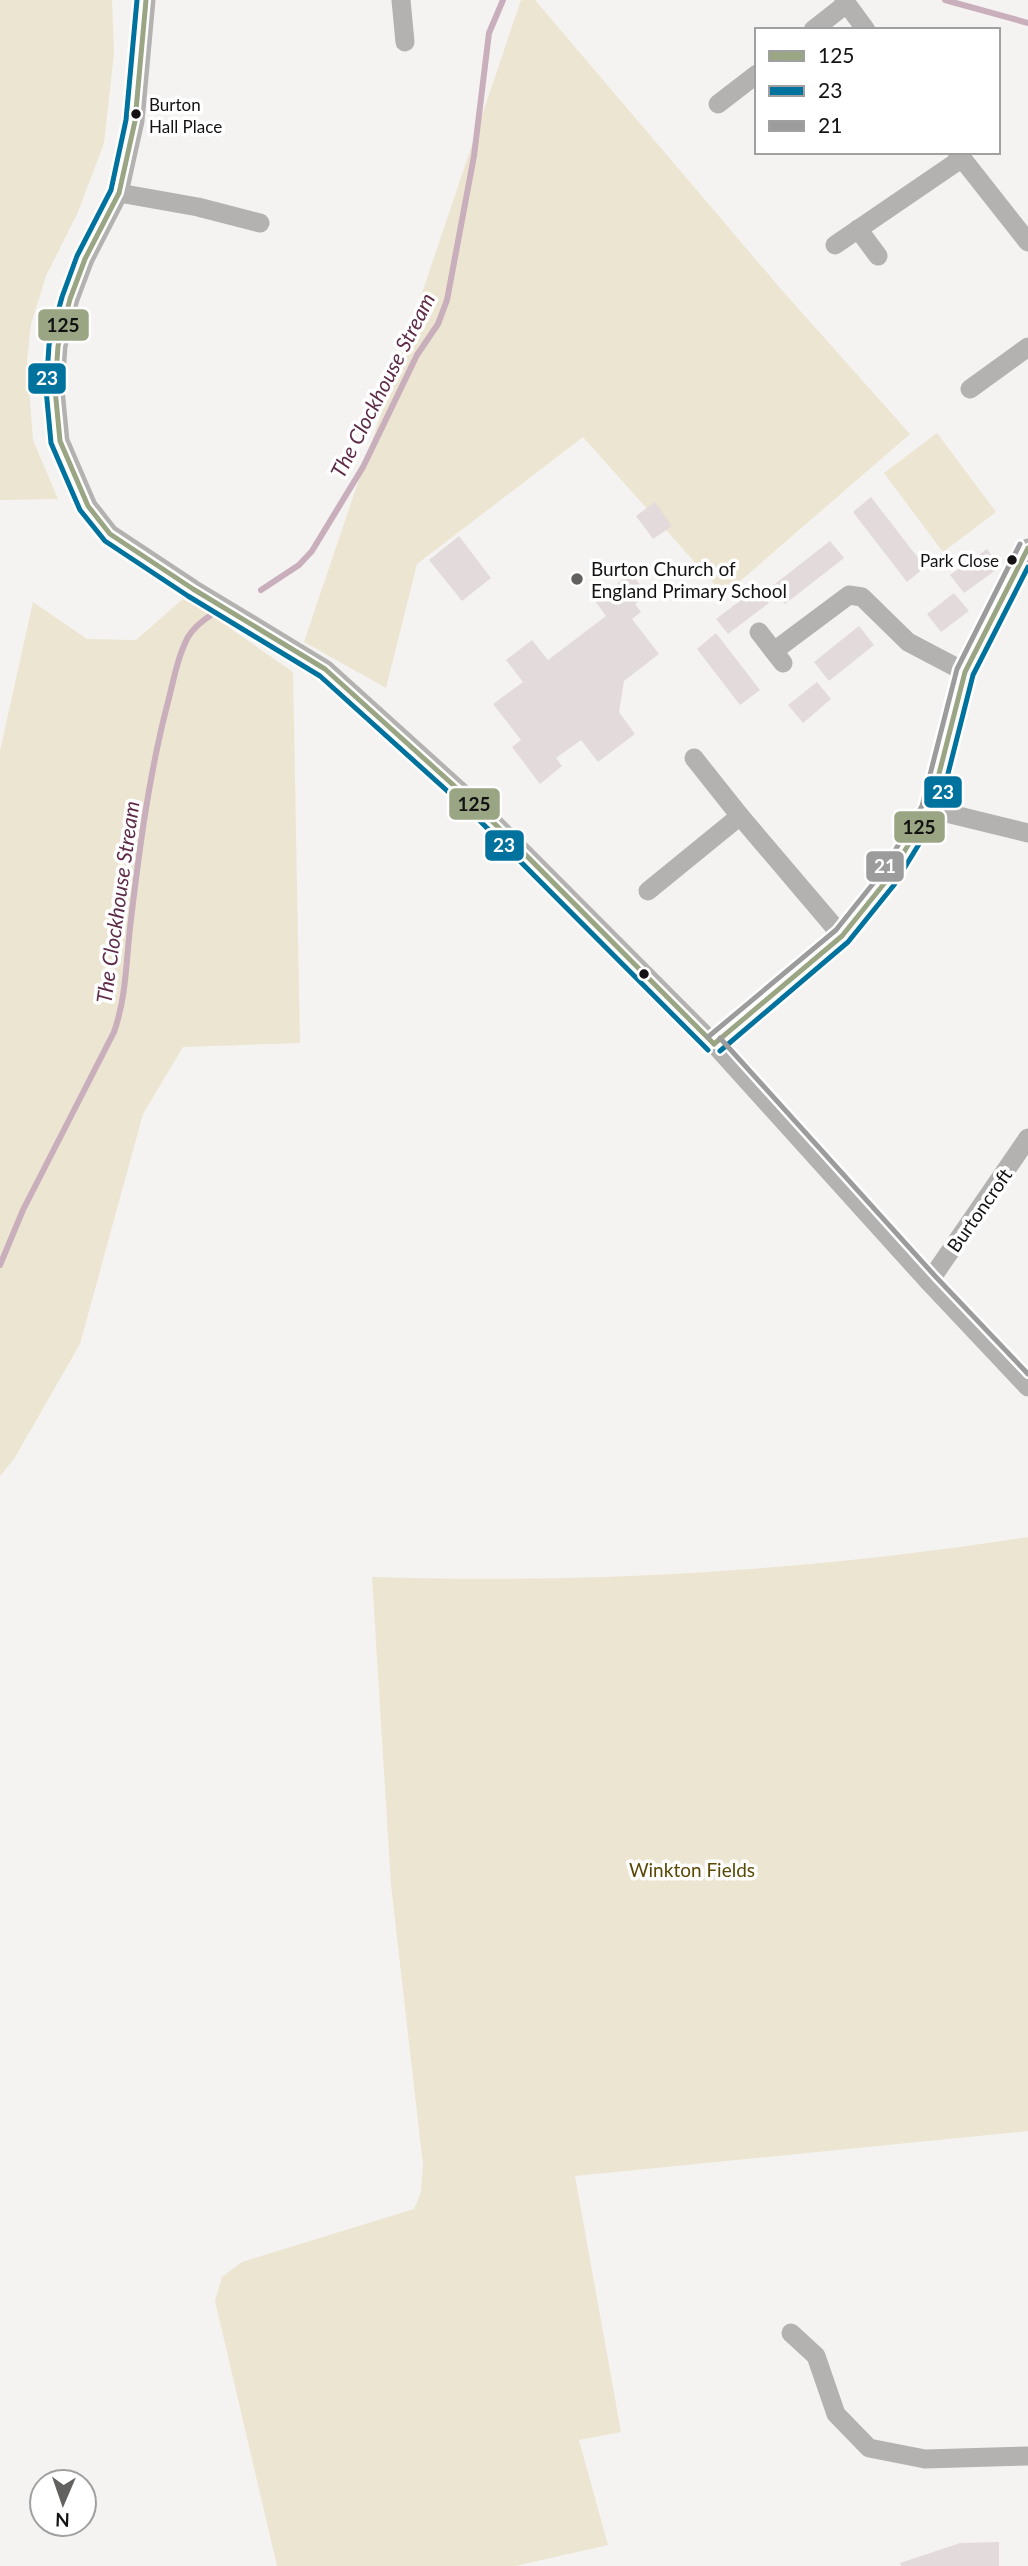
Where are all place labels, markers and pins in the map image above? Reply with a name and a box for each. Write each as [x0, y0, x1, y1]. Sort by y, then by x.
place label: Burton Hall Place [149, 94, 222, 137]
marker: Burton Hall Place [129, 107, 143, 121]
place label: Park Close [920, 550, 999, 571]
marker: Park Close [1005, 553, 1019, 567]
place label: Burton Church of England Primary School [591, 557, 787, 602]
marker: Burton Church of England Primary School [569, 571, 585, 587]
unlabelled marker [637, 967, 651, 981]

